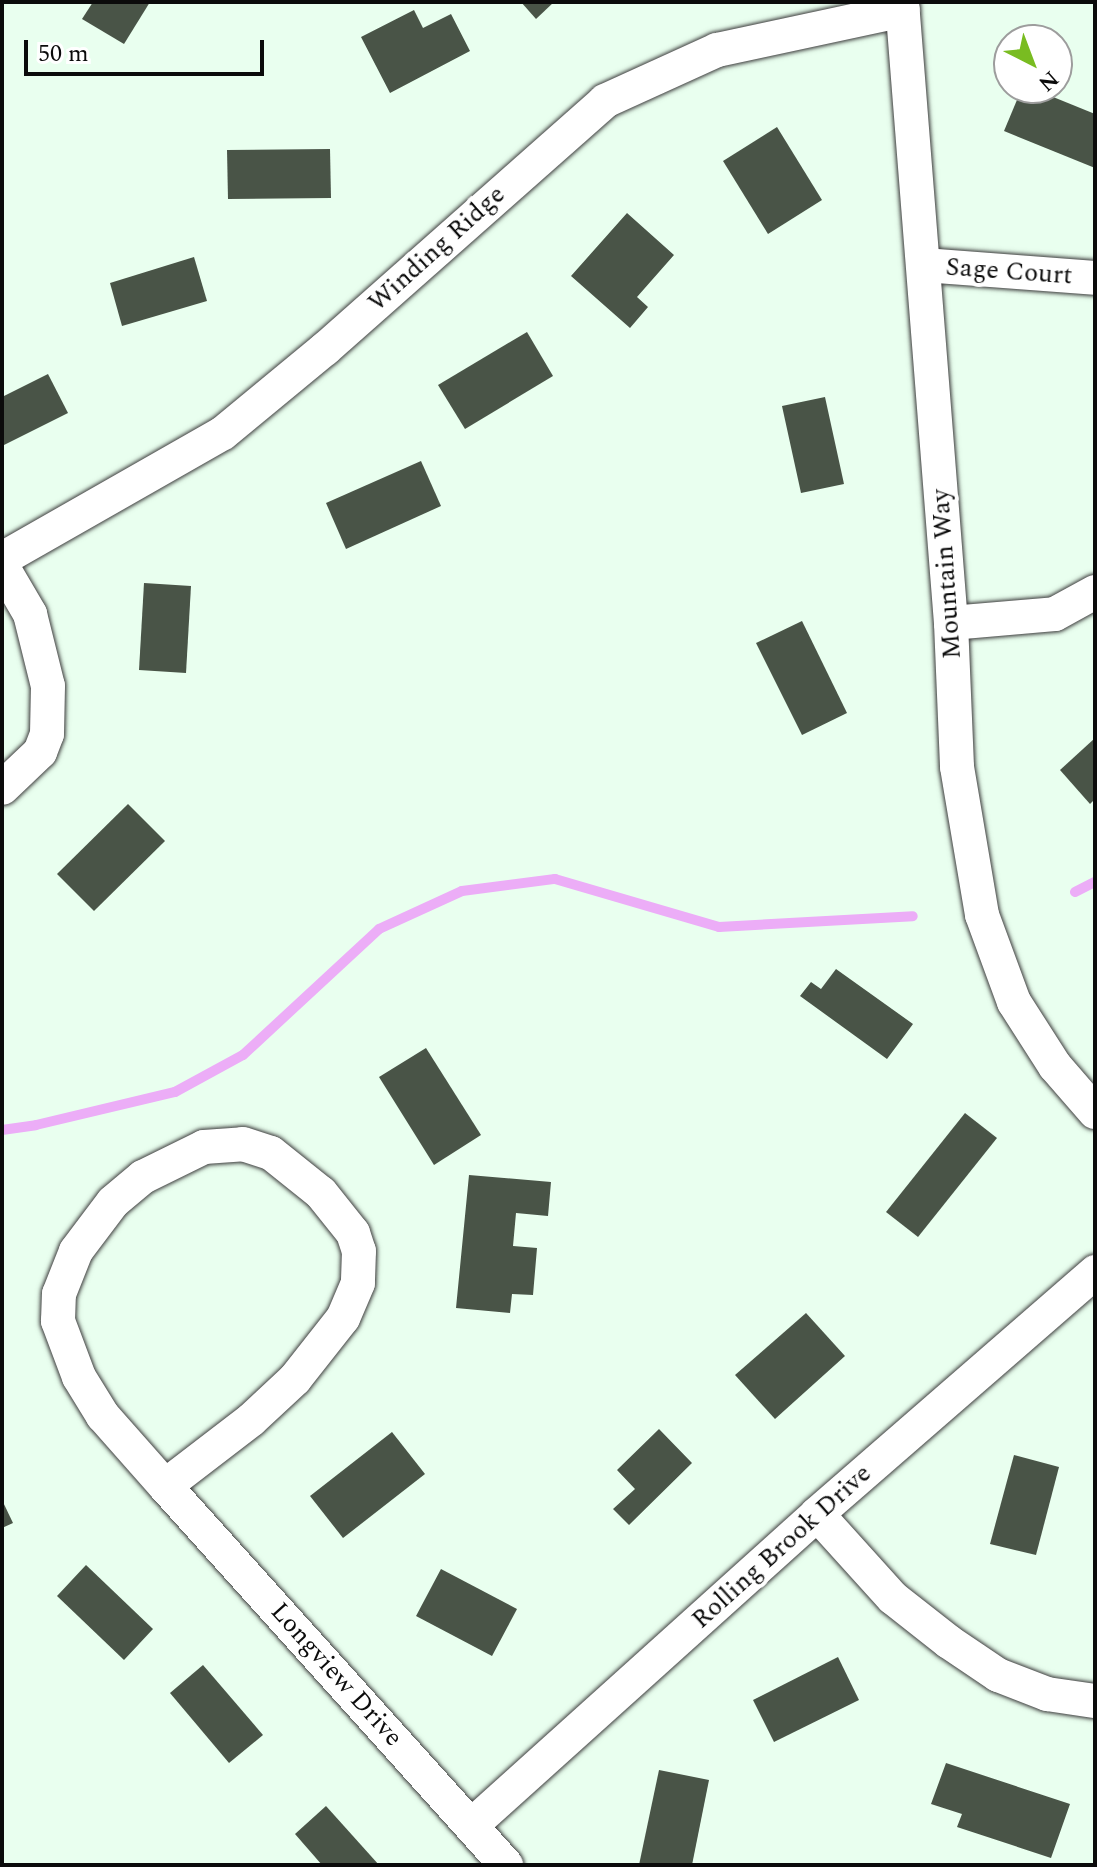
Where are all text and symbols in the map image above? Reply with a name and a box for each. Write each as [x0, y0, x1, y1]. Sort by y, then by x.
scale bar [28, 24, 268, 74]
north arrow [993, 24, 1073, 104]
text: 50 m [38, 36, 89, 72]
text: N [1030, 62, 1066, 99]
street label: Winding Ridge [362, 179, 512, 319]
street label: Sage Court [945, 252, 1073, 292]
street label: Mountain Way [925, 488, 969, 660]
street label: Rolling Brook Drive [686, 1458, 878, 1636]
street label: Longview Drive [263, 1597, 409, 1753]

